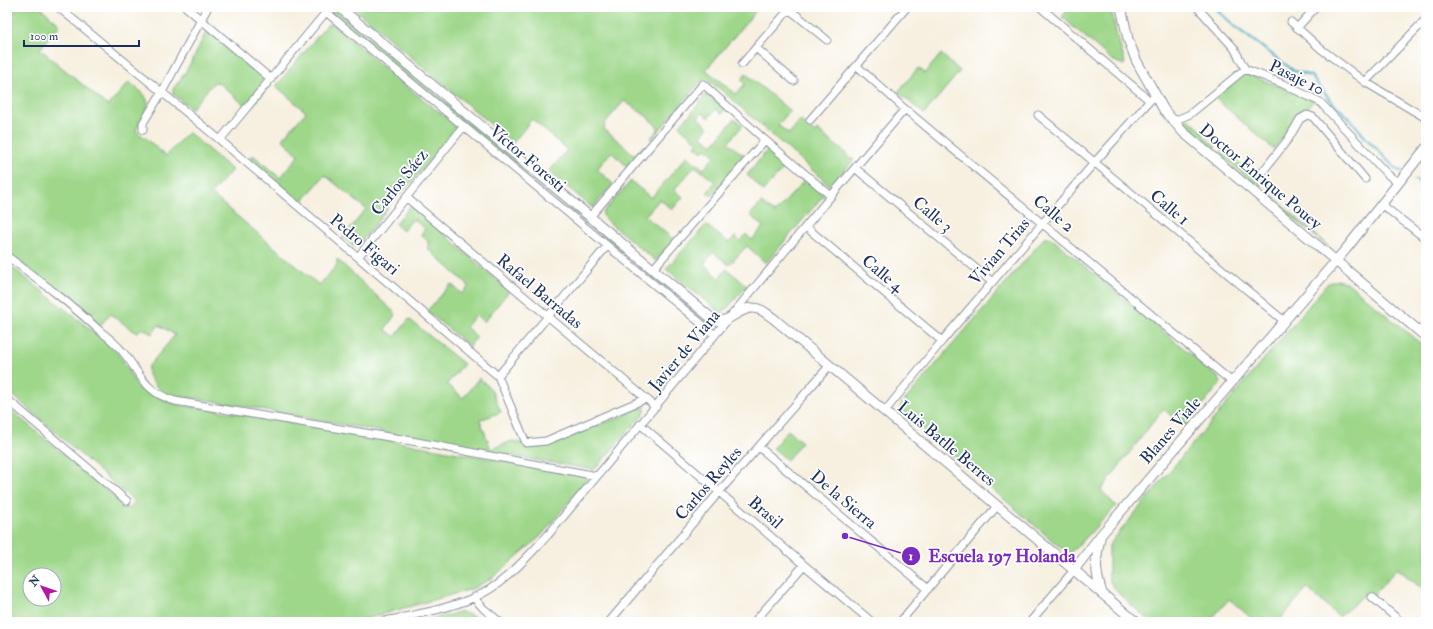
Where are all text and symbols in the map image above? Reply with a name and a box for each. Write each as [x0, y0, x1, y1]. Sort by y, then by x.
scale bar [24, 22, 139, 48]
text: 100 m [30, 29, 59, 44]
street label: Pasaje 10 [1266, 55, 1328, 100]
street label: Doctor Enrique Pouey [1194, 119, 1327, 235]
street label: Víctor Foresti [485, 120, 570, 197]
street label: Carlos Sáez [366, 145, 432, 220]
street label: Calle 1 [1146, 185, 1194, 230]
street label: Calle 2 [1029, 190, 1079, 237]
street label: Calle 3 [909, 192, 957, 237]
street label: Pedro Figari [326, 209, 404, 280]
street label: Vivian Trias [965, 213, 1034, 289]
street label: Rafael Barradas [492, 249, 587, 333]
street label: Calle 4 [858, 250, 908, 297]
street label: Javier de Viana [643, 304, 726, 397]
street label: Blanes Viale [1135, 392, 1205, 468]
street label: Luis Batlle Berres [893, 396, 1000, 491]
street label: Carlos Reyles [671, 442, 747, 525]
street label: De la Sierra [806, 466, 882, 534]
street label: Brasil [744, 492, 788, 534]
callout: Escuela 197 Holanda [901, 541, 1084, 571]
text: Escuela 197 Holanda [928, 545, 1076, 568]
text: 1 [909, 549, 913, 564]
north arrow [22, 567, 62, 607]
text: N [26, 572, 44, 590]

